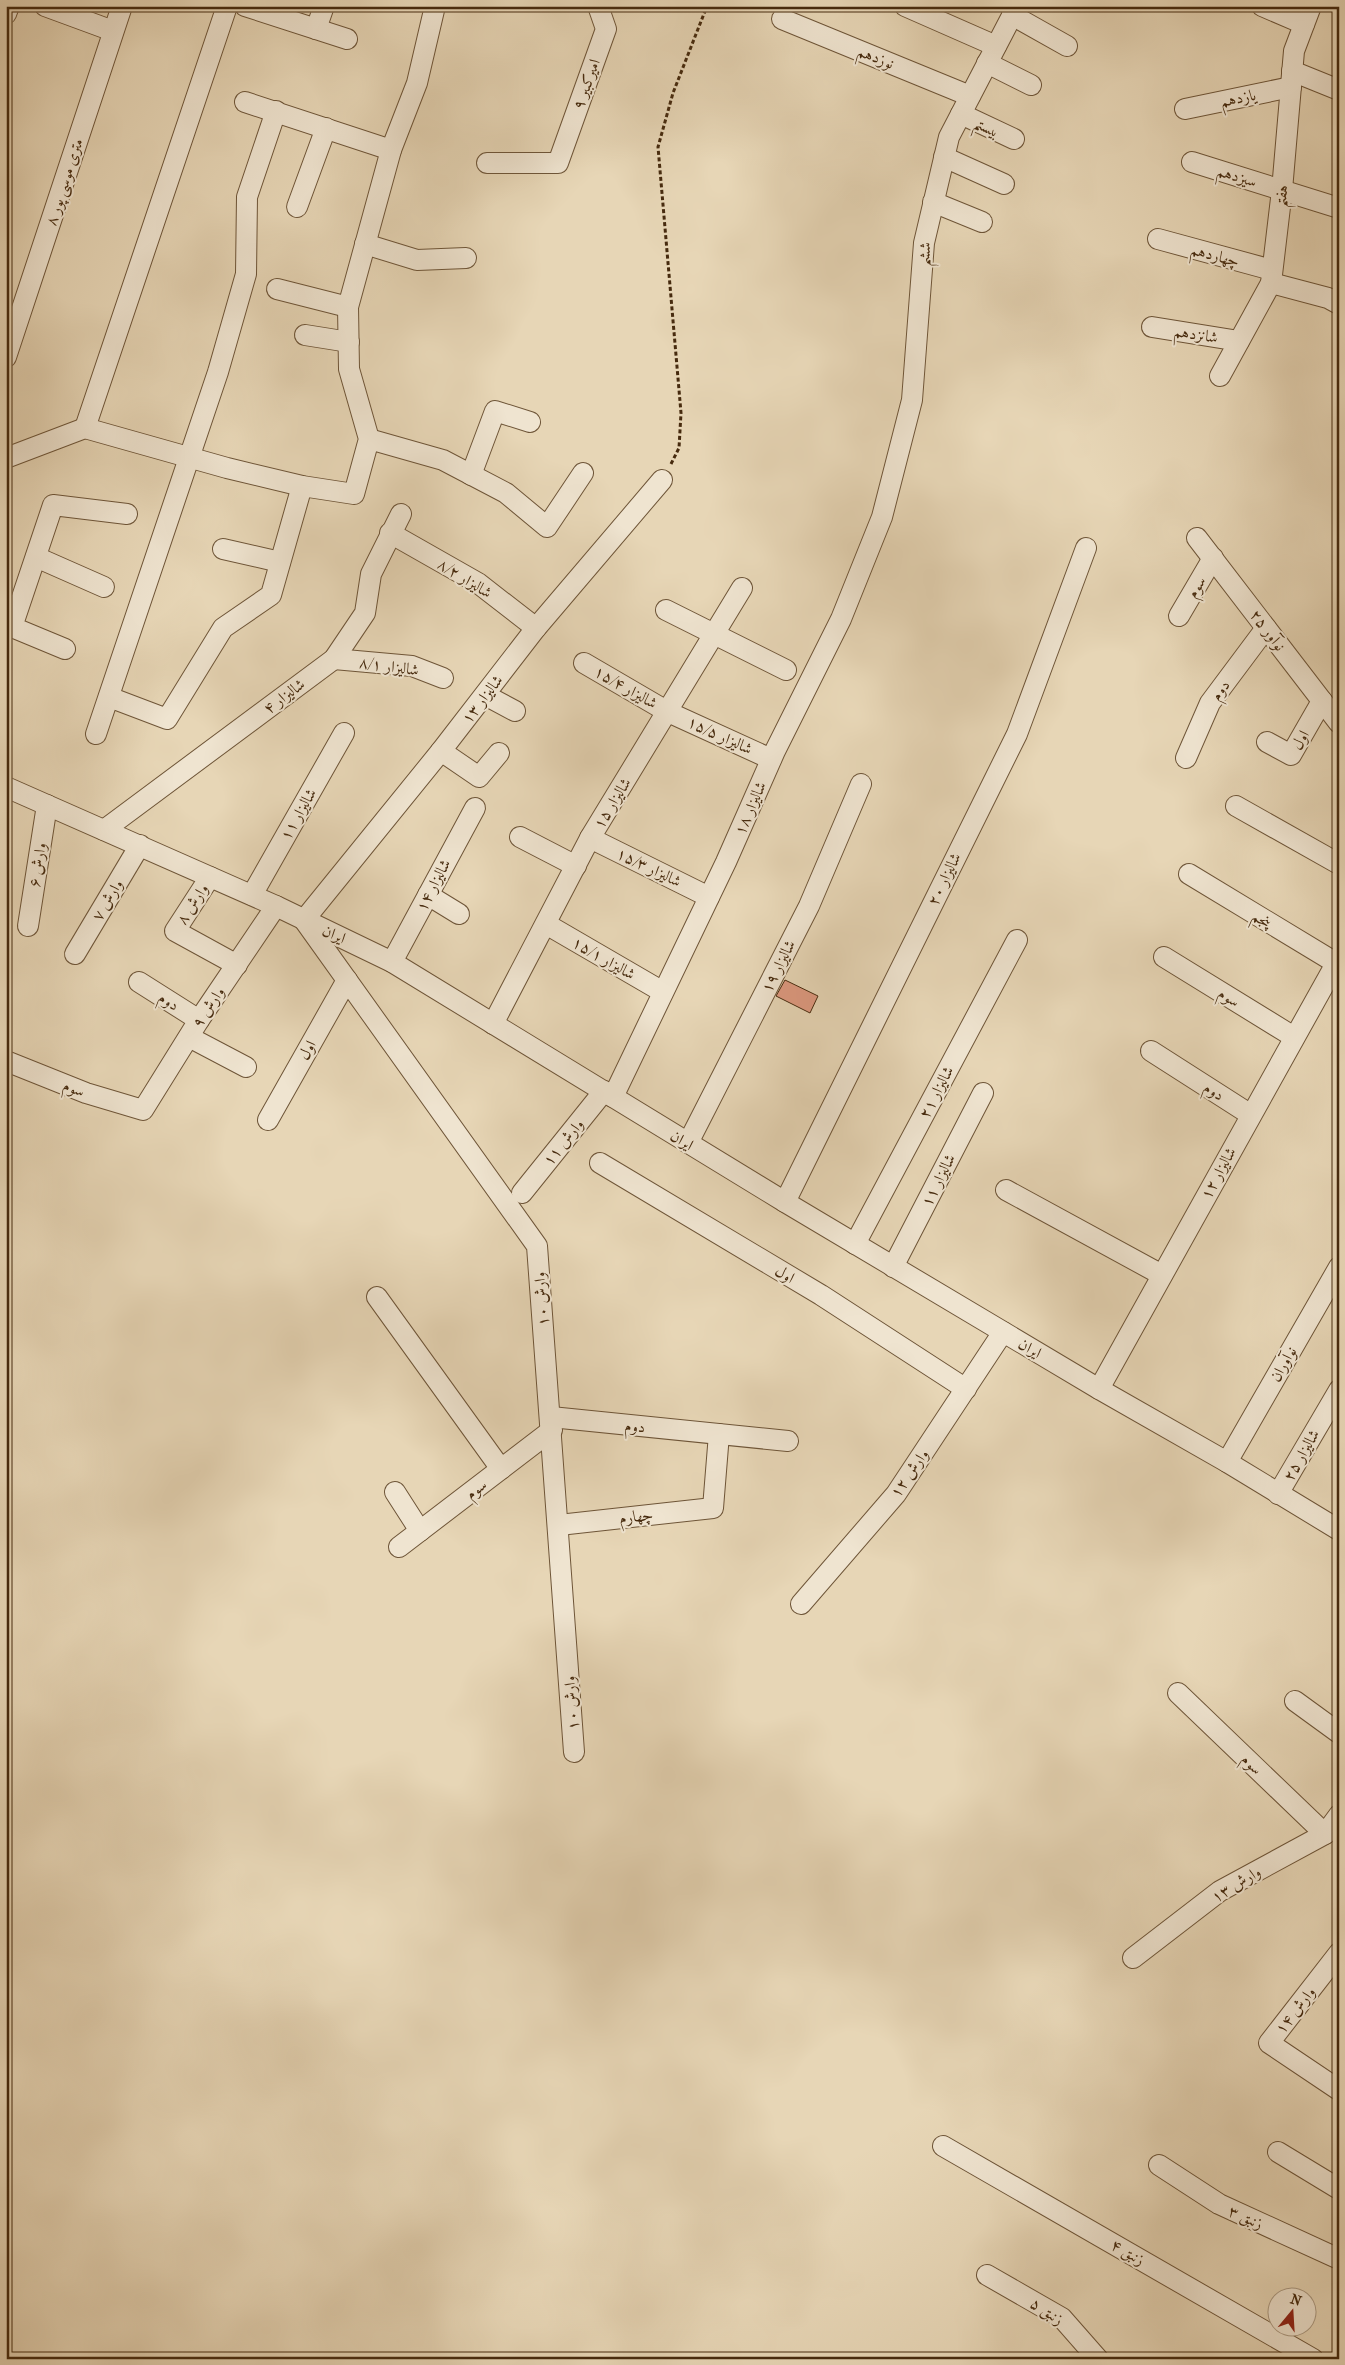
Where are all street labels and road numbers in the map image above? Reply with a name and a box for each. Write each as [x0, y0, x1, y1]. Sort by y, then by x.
street label: نوزدهم [853, 41, 897, 78]
street label: امیرکبیر ۹ [568, 56, 604, 112]
street label: یازدهم [1218, 85, 1260, 117]
street label: بیستم [968, 113, 1003, 147]
street label: ۸ متری موسی پور [41, 136, 89, 229]
street label: سیزدهم [1213, 161, 1259, 197]
street label: هفتم [1270, 184, 1299, 209]
street label: چهاردهم [1187, 239, 1241, 276]
street label: ششم [913, 241, 942, 268]
street label: شانزدهم [1172, 321, 1219, 353]
street label: شالیزار ۸/۲ [434, 554, 496, 602]
street label: سوم [1182, 573, 1214, 604]
street label: نوآور ۲۵ [1245, 606, 1290, 655]
street label: شالیزار ۸/۱ [358, 652, 420, 680]
street label: شالیزار ۱۵/۴ [591, 661, 661, 713]
street label: شالیزار ۱۳ [457, 671, 507, 727]
street label: شالیزار ۴ [260, 674, 308, 718]
street label: دوم [1206, 676, 1238, 707]
street label: شالیزار ۱۵/۵ [684, 712, 756, 758]
street label: اول [1287, 727, 1313, 753]
street label: شالیزار ۱۵ [589, 774, 635, 832]
street label: شالیزار ۱۸ [730, 778, 770, 838]
street label: شالیزار ۱۱ [276, 785, 320, 843]
street label: وارش ۶ [24, 841, 50, 889]
street label: شالیزار ۱۵/۳ [614, 843, 684, 891]
street label: شالیزار ۲۰ [923, 850, 965, 908]
street label: شالیزار ۱۴ [411, 856, 455, 914]
street label: وارش ۷ [87, 876, 127, 924]
street label: وارش ۸ [172, 880, 212, 928]
street label: پنجم [1246, 906, 1276, 938]
street label: ایران [319, 921, 349, 947]
street label: شالیزار ۱۵/۱ [569, 932, 639, 984]
street label: شالیزار ۱۹ [757, 937, 799, 995]
street label: وارش ۹ [188, 983, 228, 1031]
street label: سوم [1212, 983, 1243, 1015]
street label: دوم [152, 987, 183, 1019]
street label: اول [294, 1037, 320, 1063]
street label: شالیزار ۲۱ [914, 1063, 958, 1121]
street label: سوم [59, 1075, 88, 1105]
street label: دوم [1197, 1077, 1228, 1109]
street label: وارش ۱۱ [539, 1115, 587, 1169]
street label: ایران [667, 1126, 697, 1154]
street label: شالیزار ۱۲ [1196, 1144, 1240, 1202]
street label: شالیزار ۱۱ [917, 1151, 959, 1209]
street label: اول [772, 1261, 798, 1287]
street label: وارش ۱۰ [530, 1271, 552, 1327]
street label: ایران [1015, 1334, 1045, 1362]
street label: نوآوران [1265, 1343, 1301, 1385]
street label: دوم [623, 1415, 646, 1442]
street label: شالیزار ۲۵ [1279, 1426, 1323, 1484]
street label: وارش ۱۲ [886, 1445, 932, 1501]
street label: سوم [462, 1475, 493, 1507]
street label: چهارم [618, 1504, 655, 1532]
street label: وارش ۱۰ [560, 1675, 582, 1731]
street label: سوم [1234, 1750, 1266, 1782]
street label: وارش ۱۳ [1208, 1862, 1264, 1906]
street label: وارش ۱۴ [1271, 1983, 1319, 2037]
street label: زنبق ۳ [1225, 2201, 1266, 2234]
street label: زنبق ۴ [1107, 2235, 1148, 2270]
street label: زنبق ۵ [1026, 2293, 1067, 2330]

